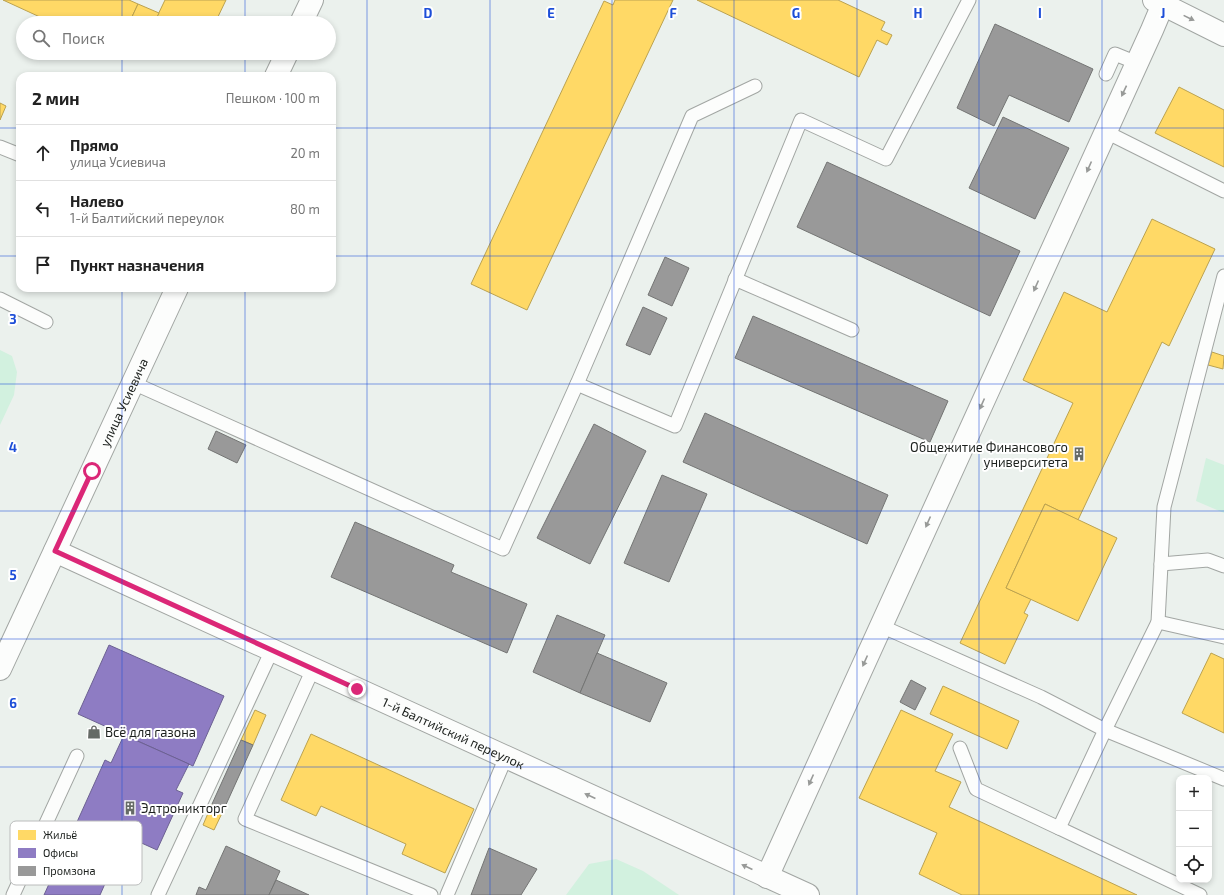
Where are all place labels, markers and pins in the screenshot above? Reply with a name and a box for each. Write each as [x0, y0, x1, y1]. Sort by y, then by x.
place label: Общежитие Финансового университета [910, 439, 1068, 470]
building icon: Общежитие Финансового университета [1071, 446, 1087, 462]
shop icon: Всё для газона [86, 724, 102, 740]
place label: Всё для газона [105, 724, 196, 740]
building icon: Эдтроникторг [122, 800, 138, 816]
place label: Эдтроникторг [141, 800, 227, 816]

